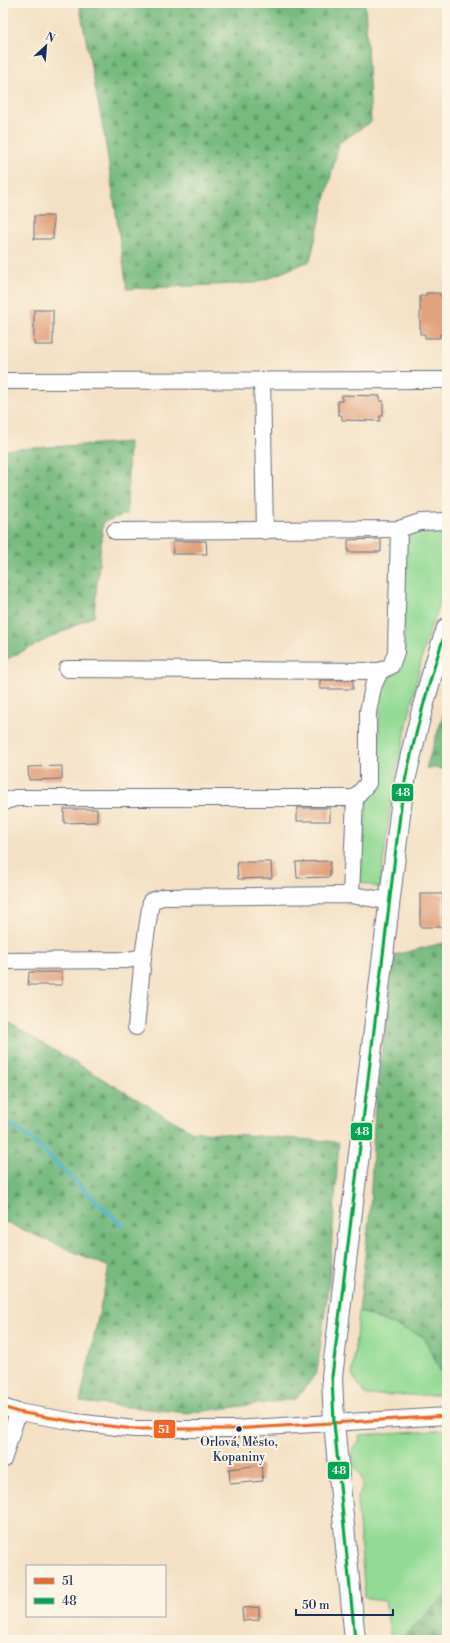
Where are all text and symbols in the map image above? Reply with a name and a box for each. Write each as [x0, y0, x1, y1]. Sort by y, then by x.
north arrow [26, 26, 66, 66]
text: N [43, 30, 57, 46]
line badge: 48 [391, 783, 414, 802]
text: 48 [396, 786, 410, 800]
line badge: 48 [350, 1122, 373, 1141]
text: 48 [355, 1125, 369, 1139]
line badge: 51 [153, 1419, 176, 1439]
text: 51 [158, 1423, 171, 1437]
marker: Orlová, Město, Kopaniny [234, 1424, 244, 1434]
place label: Orlová, Město, Kopaniny [200, 1435, 278, 1465]
line badge: 48 [327, 1461, 350, 1480]
text: 48 [332, 1464, 346, 1478]
legend [26, 1565, 166, 1617]
text: 51 [62, 1574, 75, 1589]
scale bar [296, 1591, 393, 1617]
text: 48 [62, 1594, 77, 1609]
text: 50 m [302, 1598, 330, 1613]

